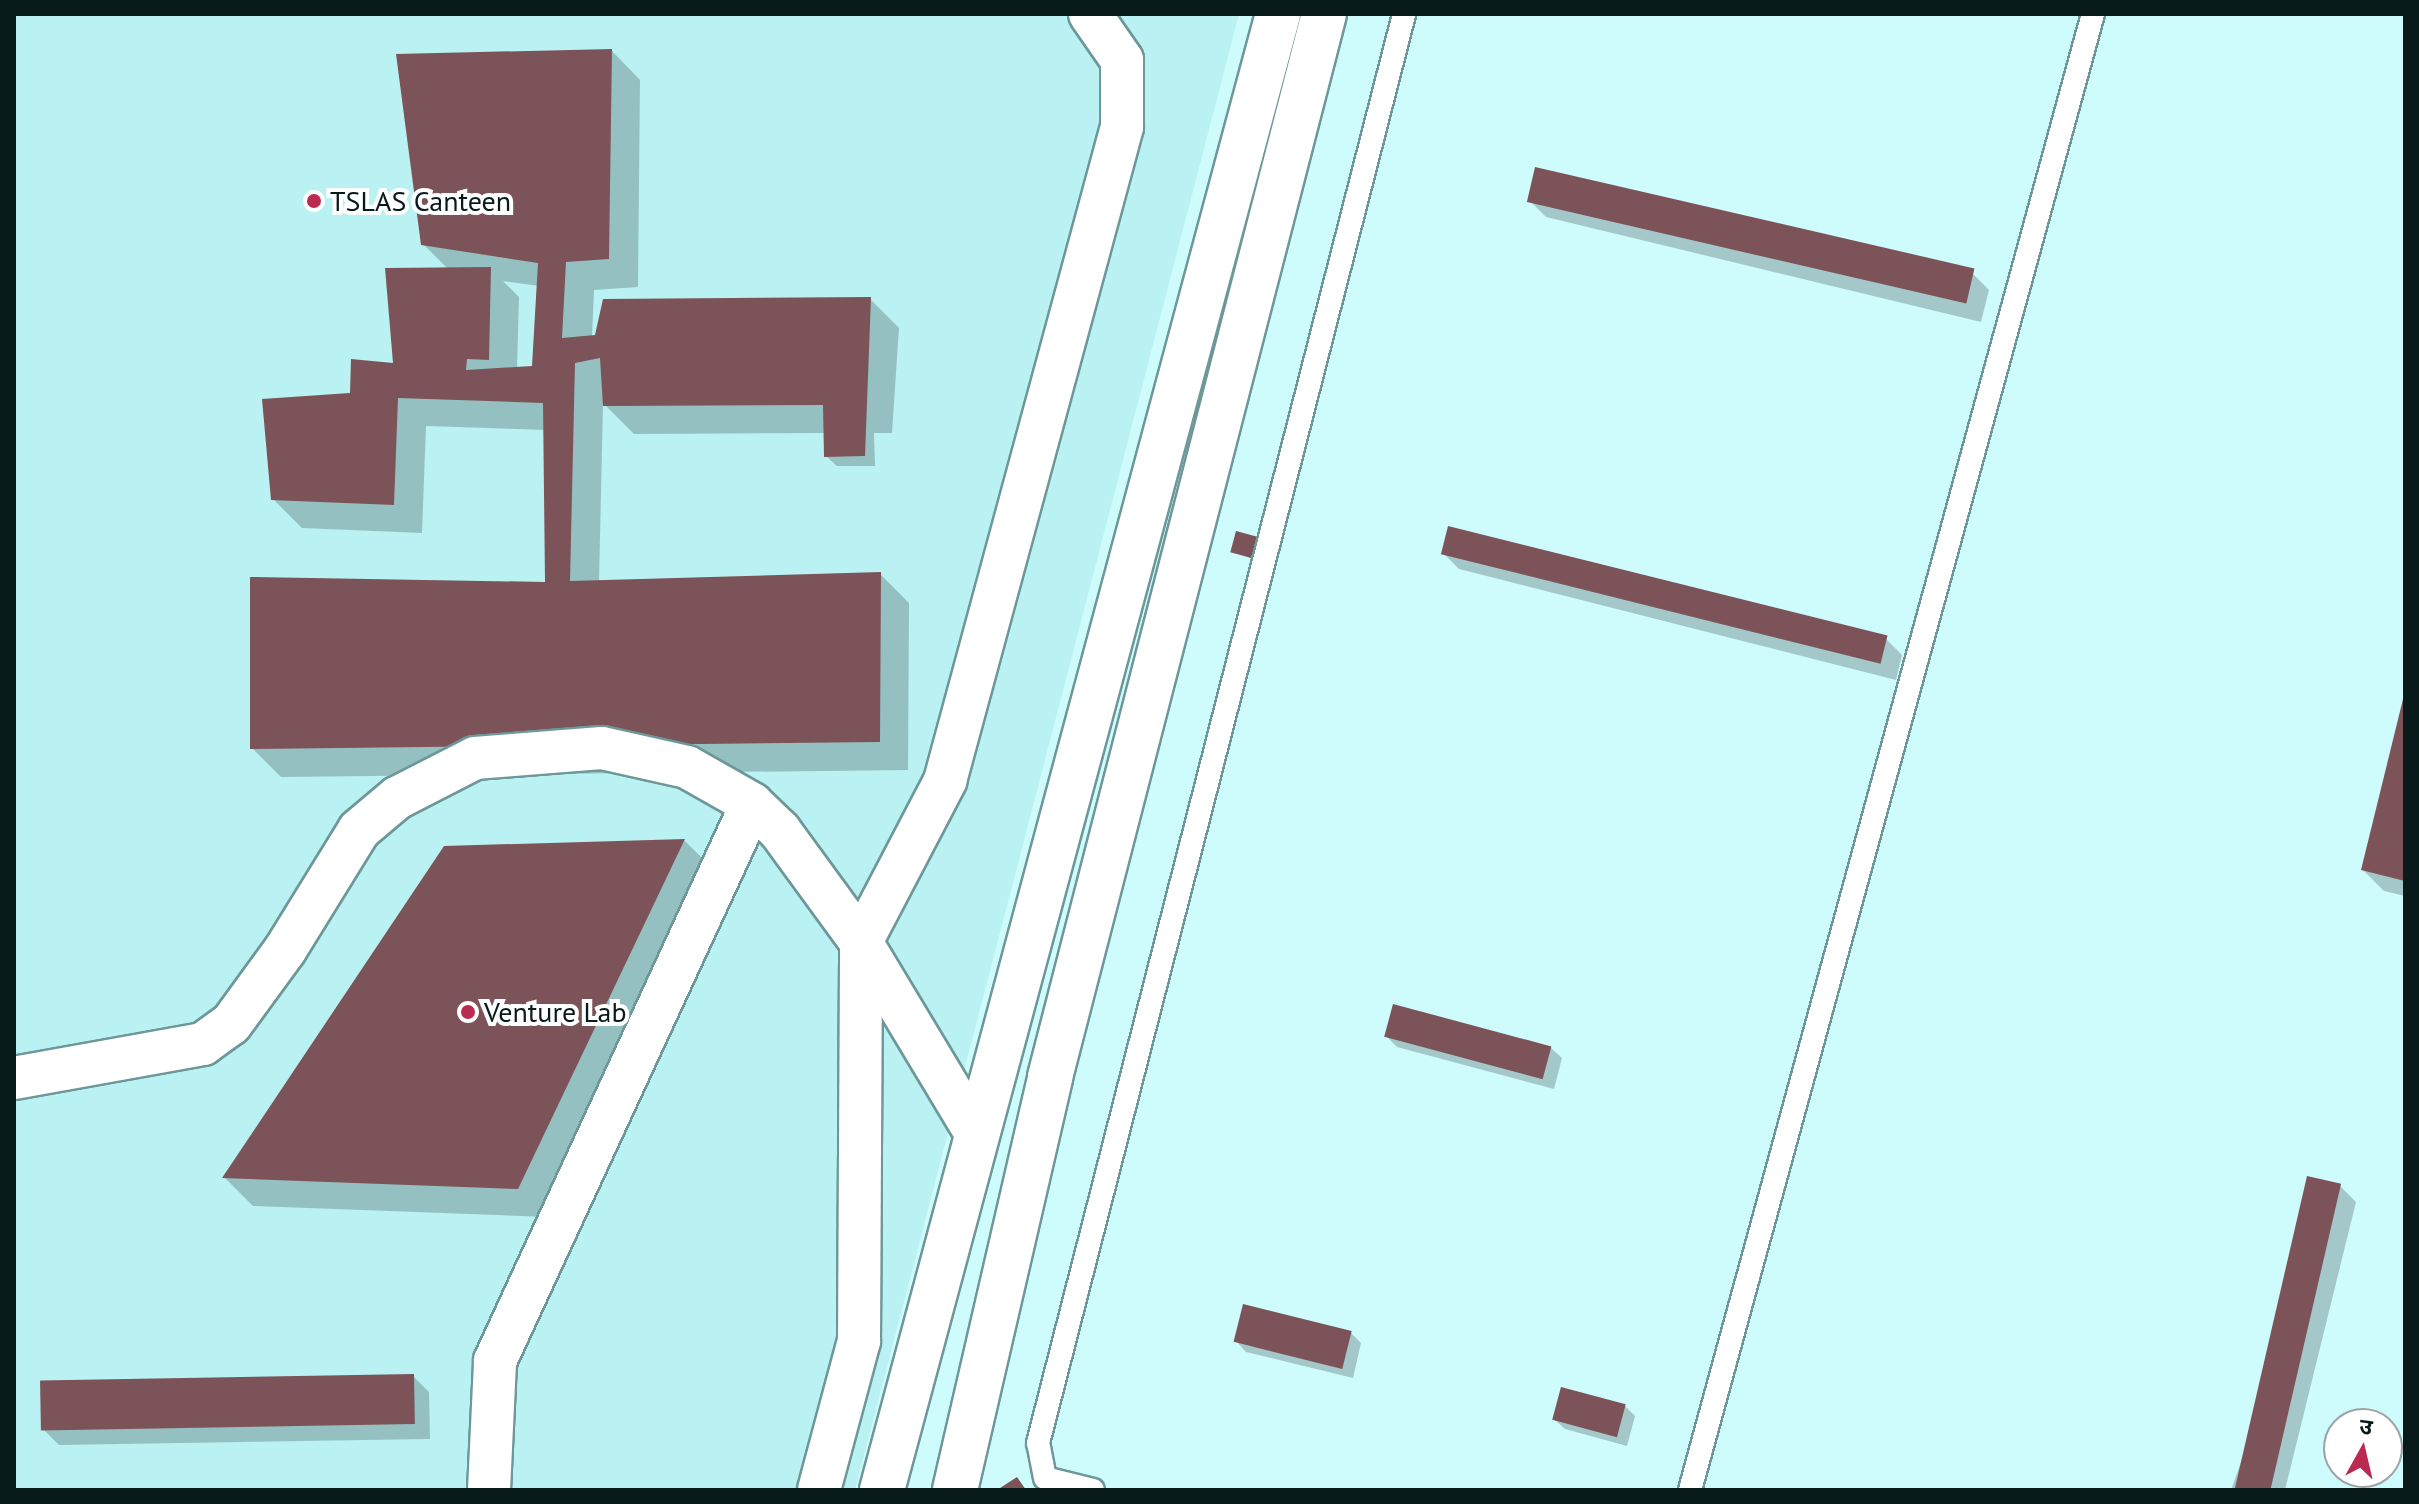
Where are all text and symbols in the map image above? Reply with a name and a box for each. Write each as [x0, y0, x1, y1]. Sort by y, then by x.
place label: TSLAS Canteen [330, 184, 511, 218]
marker: TSLAS Canteen [305, 192, 323, 210]
place label: Venture Lab [484, 995, 627, 1029]
marker: Venture Lab [459, 1003, 477, 1021]
north arrow [2323, 1408, 2403, 1488]
text: उ [2358, 1411, 2374, 1441]

